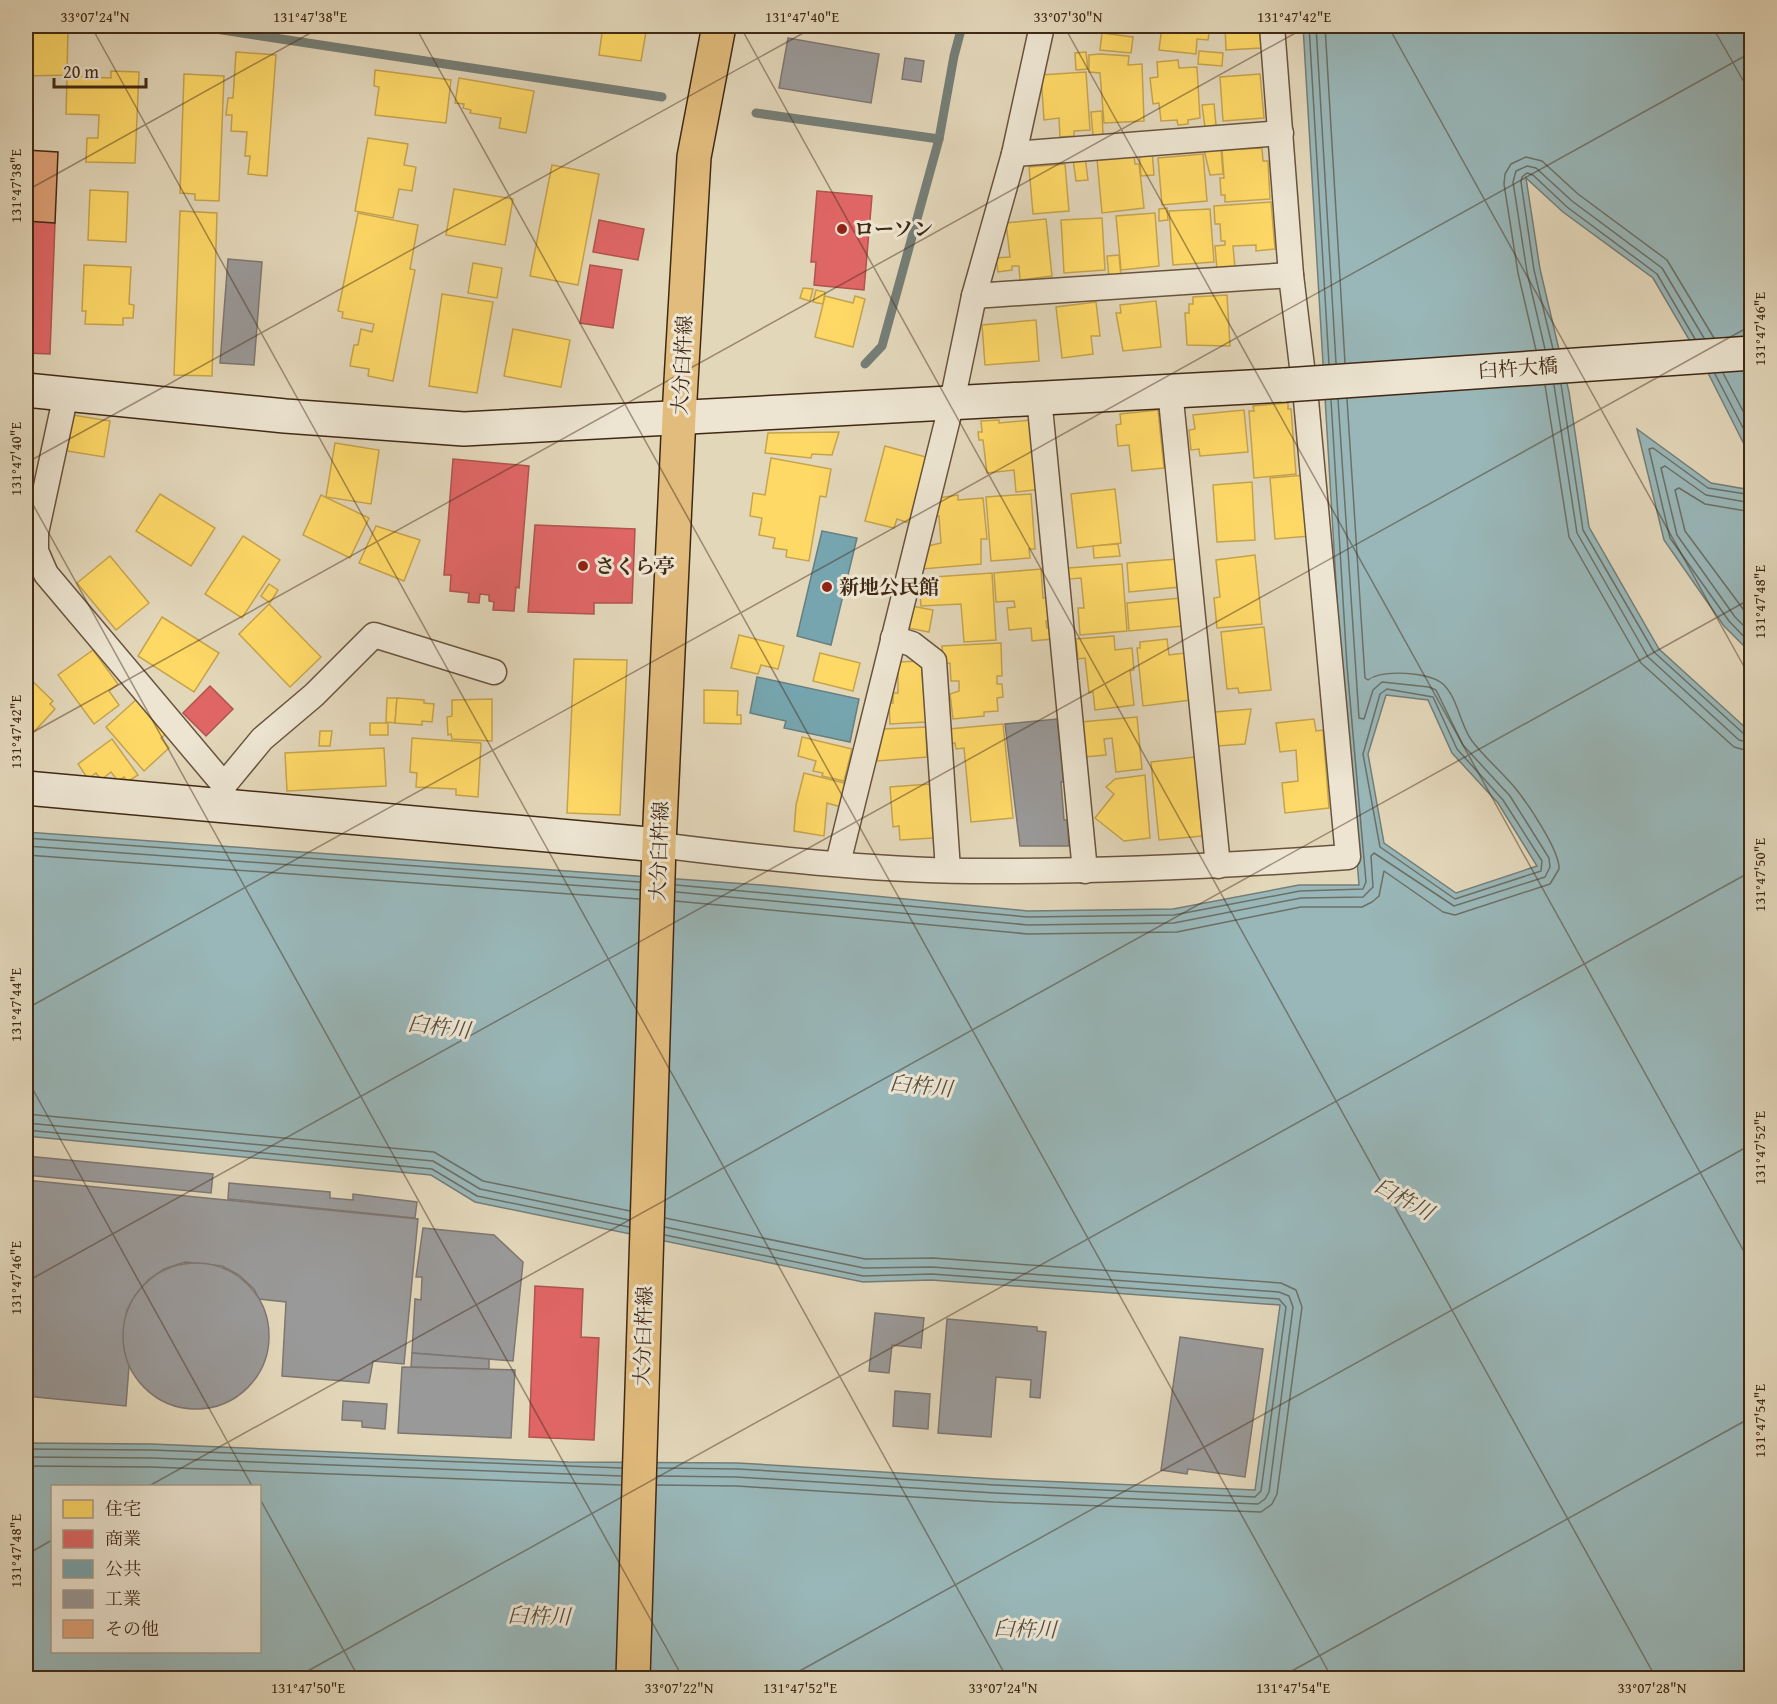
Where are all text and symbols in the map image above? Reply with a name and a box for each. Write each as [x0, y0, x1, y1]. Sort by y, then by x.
text: 33°07'24"N [61, 6, 130, 27]
text: 131°47'38"E [273, 6, 347, 27]
text: 131°47'40"E [765, 6, 839, 27]
text: 33°07'30"N [1034, 6, 1103, 27]
text: 131°47'42"E [1257, 6, 1331, 27]
scale bar [54, 51, 146, 89]
text: 20 m [63, 58, 99, 85]
text: 131°47'38"E [5, 149, 26, 223]
place label: ローソン [854, 214, 933, 243]
marker: ローソン [835, 222, 849, 236]
text: 131°47'46"E [1749, 292, 1770, 366]
street label: 大分臼杵線 [664, 314, 699, 416]
street label: 臼杵大橋 [1477, 350, 1559, 385]
text: 131°47'40"E [5, 422, 26, 496]
place label: さくら亭 [595, 551, 675, 580]
marker: さくら亭 [576, 559, 590, 573]
text: 131°47'48"E [1749, 565, 1770, 639]
place label: 新地公民館 [839, 572, 939, 601]
marker: 新地公民館 [820, 580, 834, 594]
text: 131°47'42"E [5, 695, 26, 769]
street label: 大分臼杵線 [642, 801, 675, 901]
text: 131°47'50"E [1749, 838, 1770, 912]
text: 131°47'44"E [5, 968, 26, 1042]
water label: 臼杵川 [406, 1007, 474, 1046]
water label: 臼杵川 [888, 1067, 956, 1104]
text: 131°47'52"E [1749, 1111, 1770, 1185]
water label: 臼杵川 [1369, 1170, 1441, 1228]
text: 131°47'46"E [5, 1241, 26, 1315]
street label: 大分臼杵線 [626, 1286, 659, 1386]
text: 131°47'54"E [1749, 1384, 1770, 1458]
legend [51, 1485, 261, 1653]
text: 住宅 [105, 1495, 141, 1522]
text: 131°47'48"E [5, 1514, 26, 1588]
text: 商業 [105, 1525, 141, 1552]
text: 公共 [105, 1555, 141, 1582]
text: 工業 [105, 1585, 141, 1612]
water label: 臼杵川 [507, 1599, 573, 1632]
water label: 臼杵川 [993, 1612, 1059, 1645]
text: その他 [105, 1615, 159, 1642]
text: 131°47'50"E [271, 1677, 345, 1698]
text: 33°07'22"N [645, 1677, 714, 1698]
text: 131°47'52"E [763, 1677, 837, 1698]
text: 33°07'24"N [969, 1677, 1038, 1698]
text: 131°47'54"E [1256, 1677, 1330, 1698]
text: 33°07'28"N [1618, 1677, 1687, 1698]

